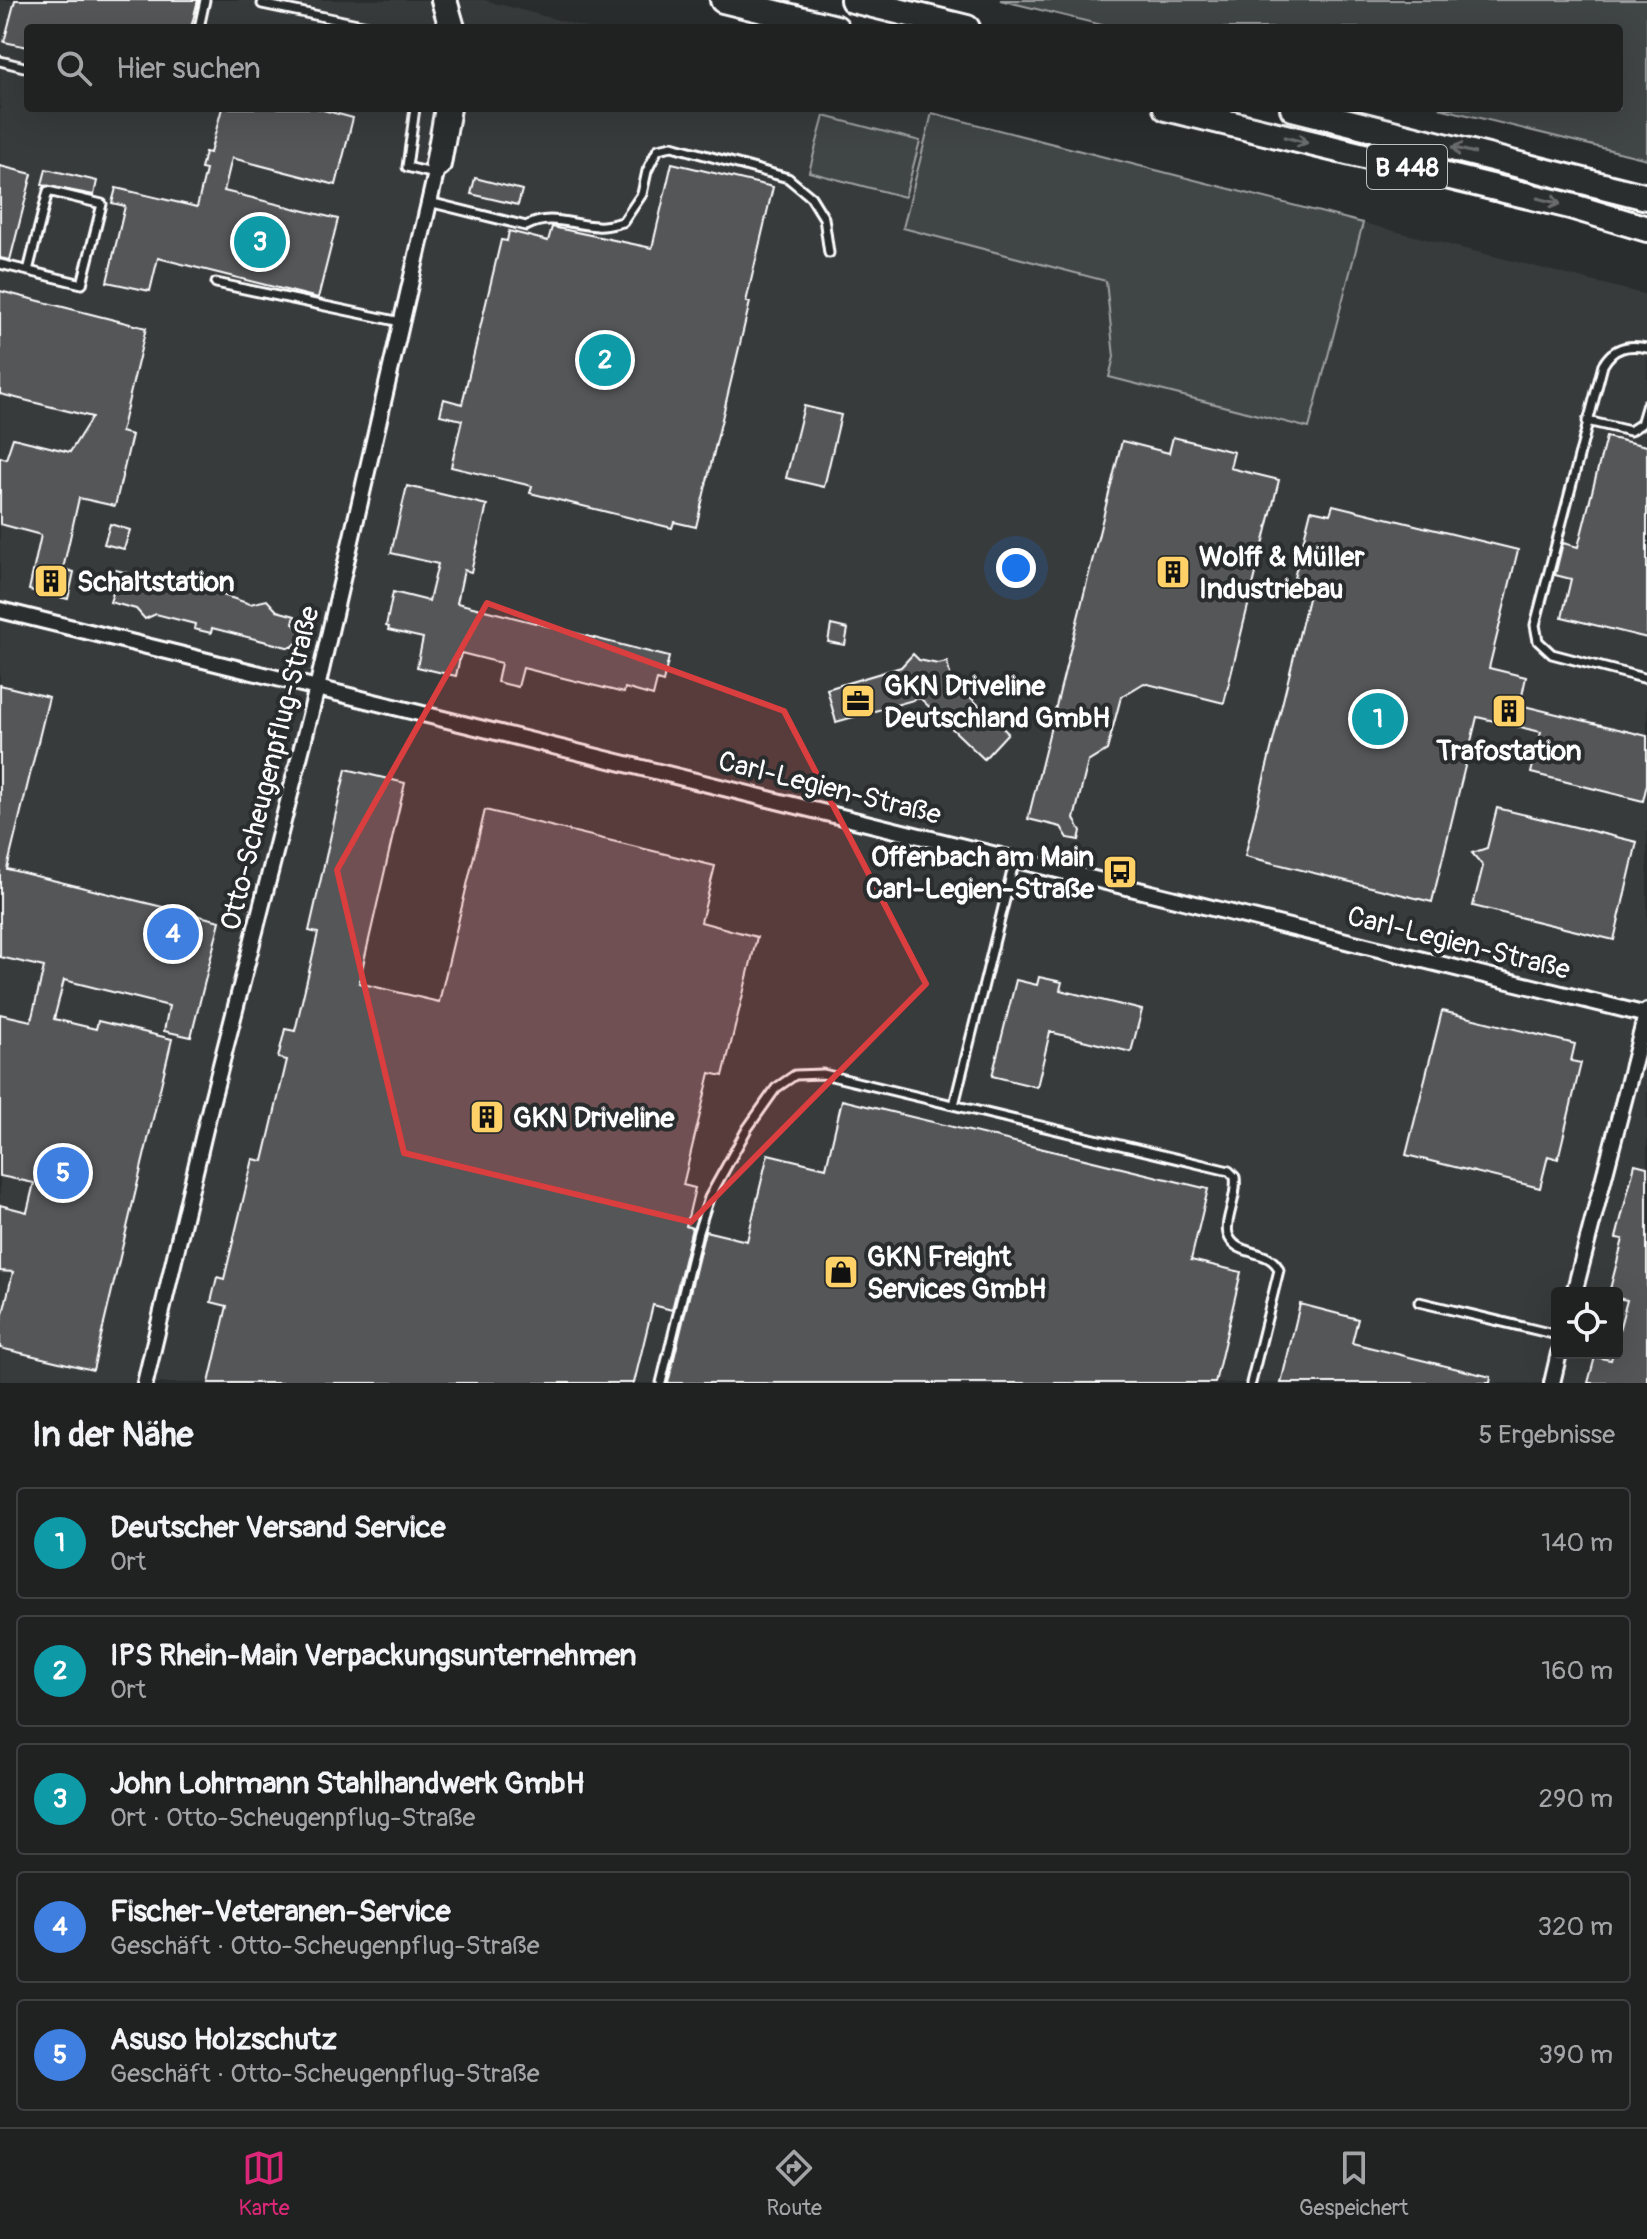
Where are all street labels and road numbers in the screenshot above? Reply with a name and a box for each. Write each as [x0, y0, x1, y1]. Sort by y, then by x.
road number: B 448 [1367, 145, 1447, 189]
street label: Otto-Scheugenpflug-Straße [213, 602, 328, 934]
street label: Carl-Legien-Straße [715, 744, 945, 833]
street label: Carl-Legien-Straße [1344, 899, 1574, 988]

